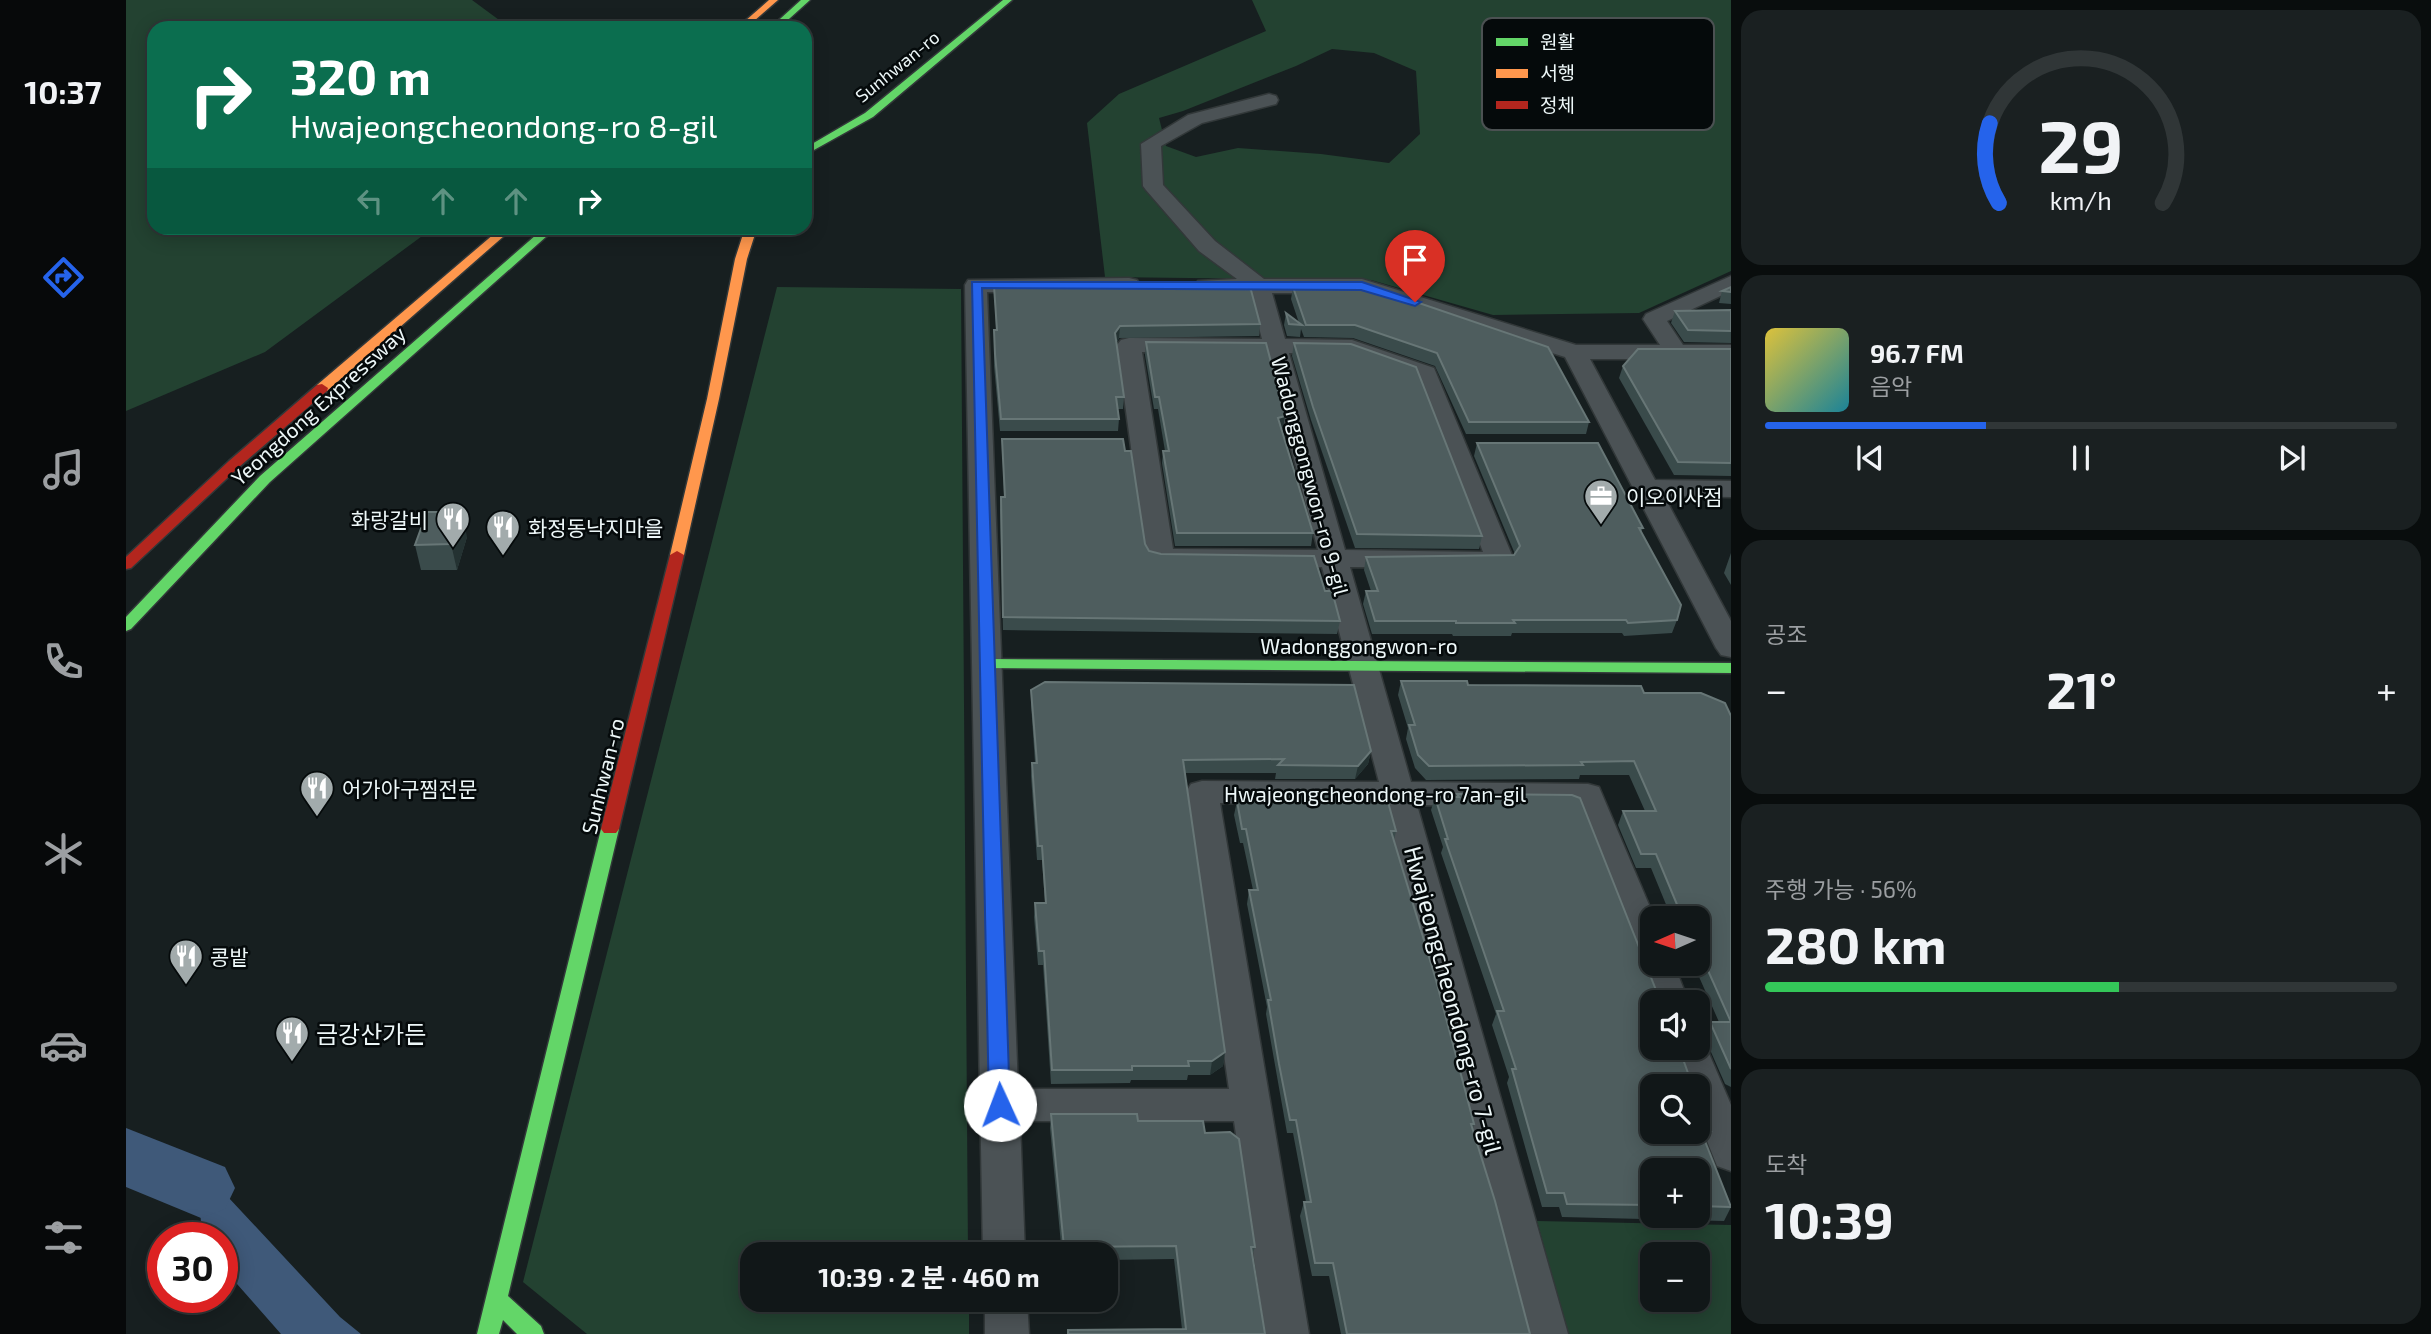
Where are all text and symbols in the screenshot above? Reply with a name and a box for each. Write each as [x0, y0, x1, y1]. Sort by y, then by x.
legend [1482, 18, 1714, 130]
street label: Sunhwan-ro [851, 25, 943, 107]
text: 원활 [1540, 30, 1575, 53]
text: 320 m [290, 46, 431, 105]
icon: right [175, 49, 266, 140]
text: 서행 [1540, 61, 1575, 84]
text: 10:37 [24, 72, 102, 110]
text: 정체 [1540, 93, 1575, 116]
text: 29 [2038, 101, 2124, 189]
text: Hwajeongcheondong-ro 8-gil [290, 106, 717, 144]
icon: left [351, 182, 389, 220]
icon: ahead [424, 182, 462, 220]
icon: ahead [497, 182, 535, 220]
icon: right [570, 182, 608, 220]
text: km/h [2050, 185, 2112, 215]
pin [1385, 230, 1445, 302]
icon: arrive [1396, 241, 1434, 279]
icon: directions [39, 253, 88, 302]
street label: Yeongdong Expressway [226, 320, 410, 490]
text: 96.7 FM [1870, 337, 1964, 368]
street label: Wadonggongwon-ro 9-gil [1267, 354, 1355, 599]
text: 음악 [1870, 372, 1912, 400]
icon: previous [1851, 439, 1889, 477]
icon: pause [2062, 439, 2100, 477]
icon: next [2273, 439, 2311, 477]
icon: music [39, 445, 88, 494]
office icon: 이오이사점 [1582, 477, 1620, 526]
place label: 이오이사점 [1626, 484, 1723, 509]
restaurant icon: 화랑갈비 [434, 500, 472, 549]
place label: 화랑갈비 [351, 507, 428, 532]
restaurant icon: 화정동낙지마을 [484, 508, 522, 557]
place label: 화정동낙지마을 [528, 515, 663, 540]
text: 공조 [1765, 620, 1807, 648]
street label: Wadonggongwon-ro [1260, 633, 1458, 658]
icon: phone [39, 637, 88, 686]
text: 21° [2046, 657, 2117, 719]
text: − [1765, 666, 1787, 712]
text: + [2376, 666, 2397, 712]
street label: Sunhwan-ro [576, 715, 628, 837]
restaurant icon: 어가아구찜전문 [298, 769, 336, 818]
place label: 어가아구찜전문 [342, 776, 477, 801]
street label: Hwajeongcheondong-ro 7an-gil [1224, 781, 1527, 807]
icon: climate [39, 829, 88, 878]
street label: Hwajeongcheondong-ro 7-gil [1399, 843, 1509, 1157]
text: 주행 가능 · 56% [1765, 875, 1917, 903]
north arrow [1640, 906, 1710, 976]
map controls [1640, 906, 1710, 1312]
text: 280 km [1765, 912, 1947, 974]
restaurant icon: 콩밭 [167, 937, 205, 986]
place label: 콩밭 [210, 944, 249, 969]
button: sound [1640, 990, 1710, 1060]
restaurant icon: 금강산가든 [273, 1014, 311, 1063]
place label: 금강산가든 [316, 1019, 426, 1048]
icon: car [39, 1021, 88, 1070]
position arrow [963, 1068, 1037, 1142]
button: search [1640, 1074, 1710, 1144]
text: 도착 [1765, 1150, 1807, 1178]
button: + [1640, 1158, 1710, 1228]
text: 10:39 [1765, 1187, 1894, 1249]
icon: filters [39, 1213, 88, 1262]
speed limit sign: 30 [147, 1222, 238, 1313]
button: − [1640, 1242, 1710, 1312]
text: 10:39 · 2 분 · 460 m [818, 1261, 1040, 1292]

